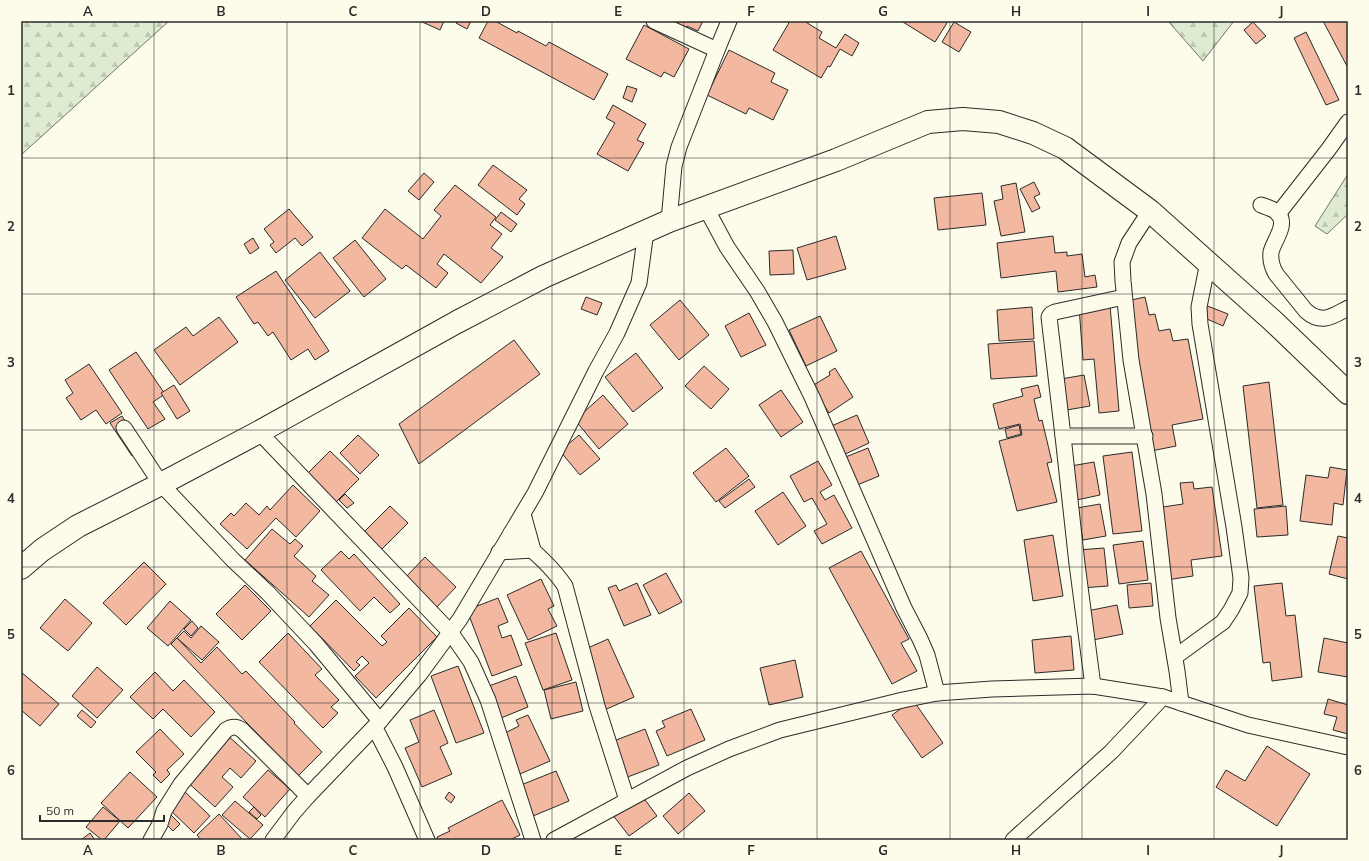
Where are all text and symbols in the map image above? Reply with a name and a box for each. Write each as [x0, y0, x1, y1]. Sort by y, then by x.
text: A [83, 3, 93, 19]
text: B [217, 3, 226, 19]
text: C [349, 3, 358, 19]
text: D [481, 3, 491, 19]
text: E [614, 3, 622, 19]
text: F [747, 3, 755, 19]
text: G [878, 3, 888, 19]
text: H [1011, 3, 1021, 19]
text: I [1146, 3, 1150, 19]
text: J [1279, 3, 1283, 19]
text: 1 [7, 82, 15, 98]
text: 1 [1354, 82, 1362, 98]
text: 2 [7, 218, 15, 234]
text: 2 [1354, 218, 1362, 234]
text: 3 [7, 354, 15, 370]
text: 3 [1354, 354, 1362, 370]
text: 4 [7, 490, 15, 506]
text: 4 [1354, 490, 1362, 506]
text: 5 [7, 626, 15, 642]
text: 5 [1354, 626, 1362, 642]
text: 6 [7, 762, 15, 778]
text: 6 [1354, 762, 1362, 778]
scale bar [40, 797, 164, 823]
text: 50 m [46, 803, 74, 818]
text: A [83, 842, 93, 858]
text: B [217, 842, 226, 858]
text: C [349, 842, 358, 858]
text: D [481, 842, 491, 858]
text: E [614, 842, 622, 858]
text: F [747, 842, 755, 858]
text: G [878, 842, 888, 858]
text: H [1011, 842, 1021, 858]
text: I [1146, 842, 1150, 858]
text: J [1279, 842, 1283, 858]

